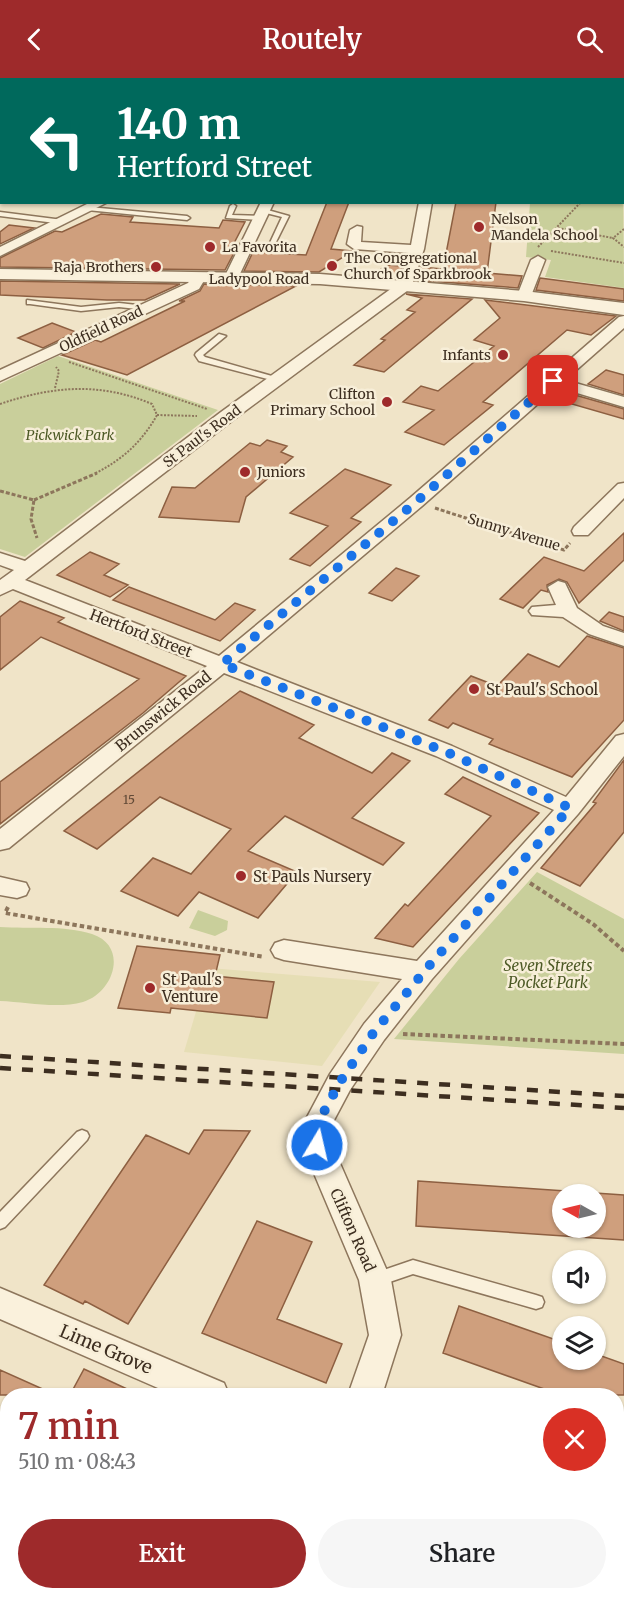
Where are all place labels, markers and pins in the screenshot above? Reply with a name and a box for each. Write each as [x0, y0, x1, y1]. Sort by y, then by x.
place label: Nelson Mandela School [491, 210, 599, 244]
marker: Nelson Mandela School [472, 220, 486, 234]
place label: La Favorita [222, 238, 297, 256]
marker: La Favorita [203, 240, 217, 254]
place label: The Congregational Church of Sparkbrook [344, 249, 492, 283]
place label: Raja Brothers [54, 258, 144, 276]
marker: The Congregational Church of Sparkbrook [325, 259, 339, 273]
marker: Raja Brothers [149, 260, 163, 274]
place label: Infants [442, 346, 491, 364]
marker: Infants [496, 348, 510, 362]
pin [527, 355, 578, 406]
place label: Clifton Primary School [270, 385, 376, 419]
marker: Clifton Primary School [380, 395, 394, 409]
place label: Juniors [256, 463, 305, 481]
marker: Juniors [238, 465, 252, 479]
place label: St Paul's School [486, 680, 599, 699]
marker: St Paul's School [467, 682, 481, 696]
place label: St Pauls Nursery [253, 867, 372, 886]
marker: St Pauls Nursery [234, 869, 248, 883]
place label: St Paul's Venture [161, 970, 222, 1006]
marker: St Paul's Venture [143, 981, 157, 995]

